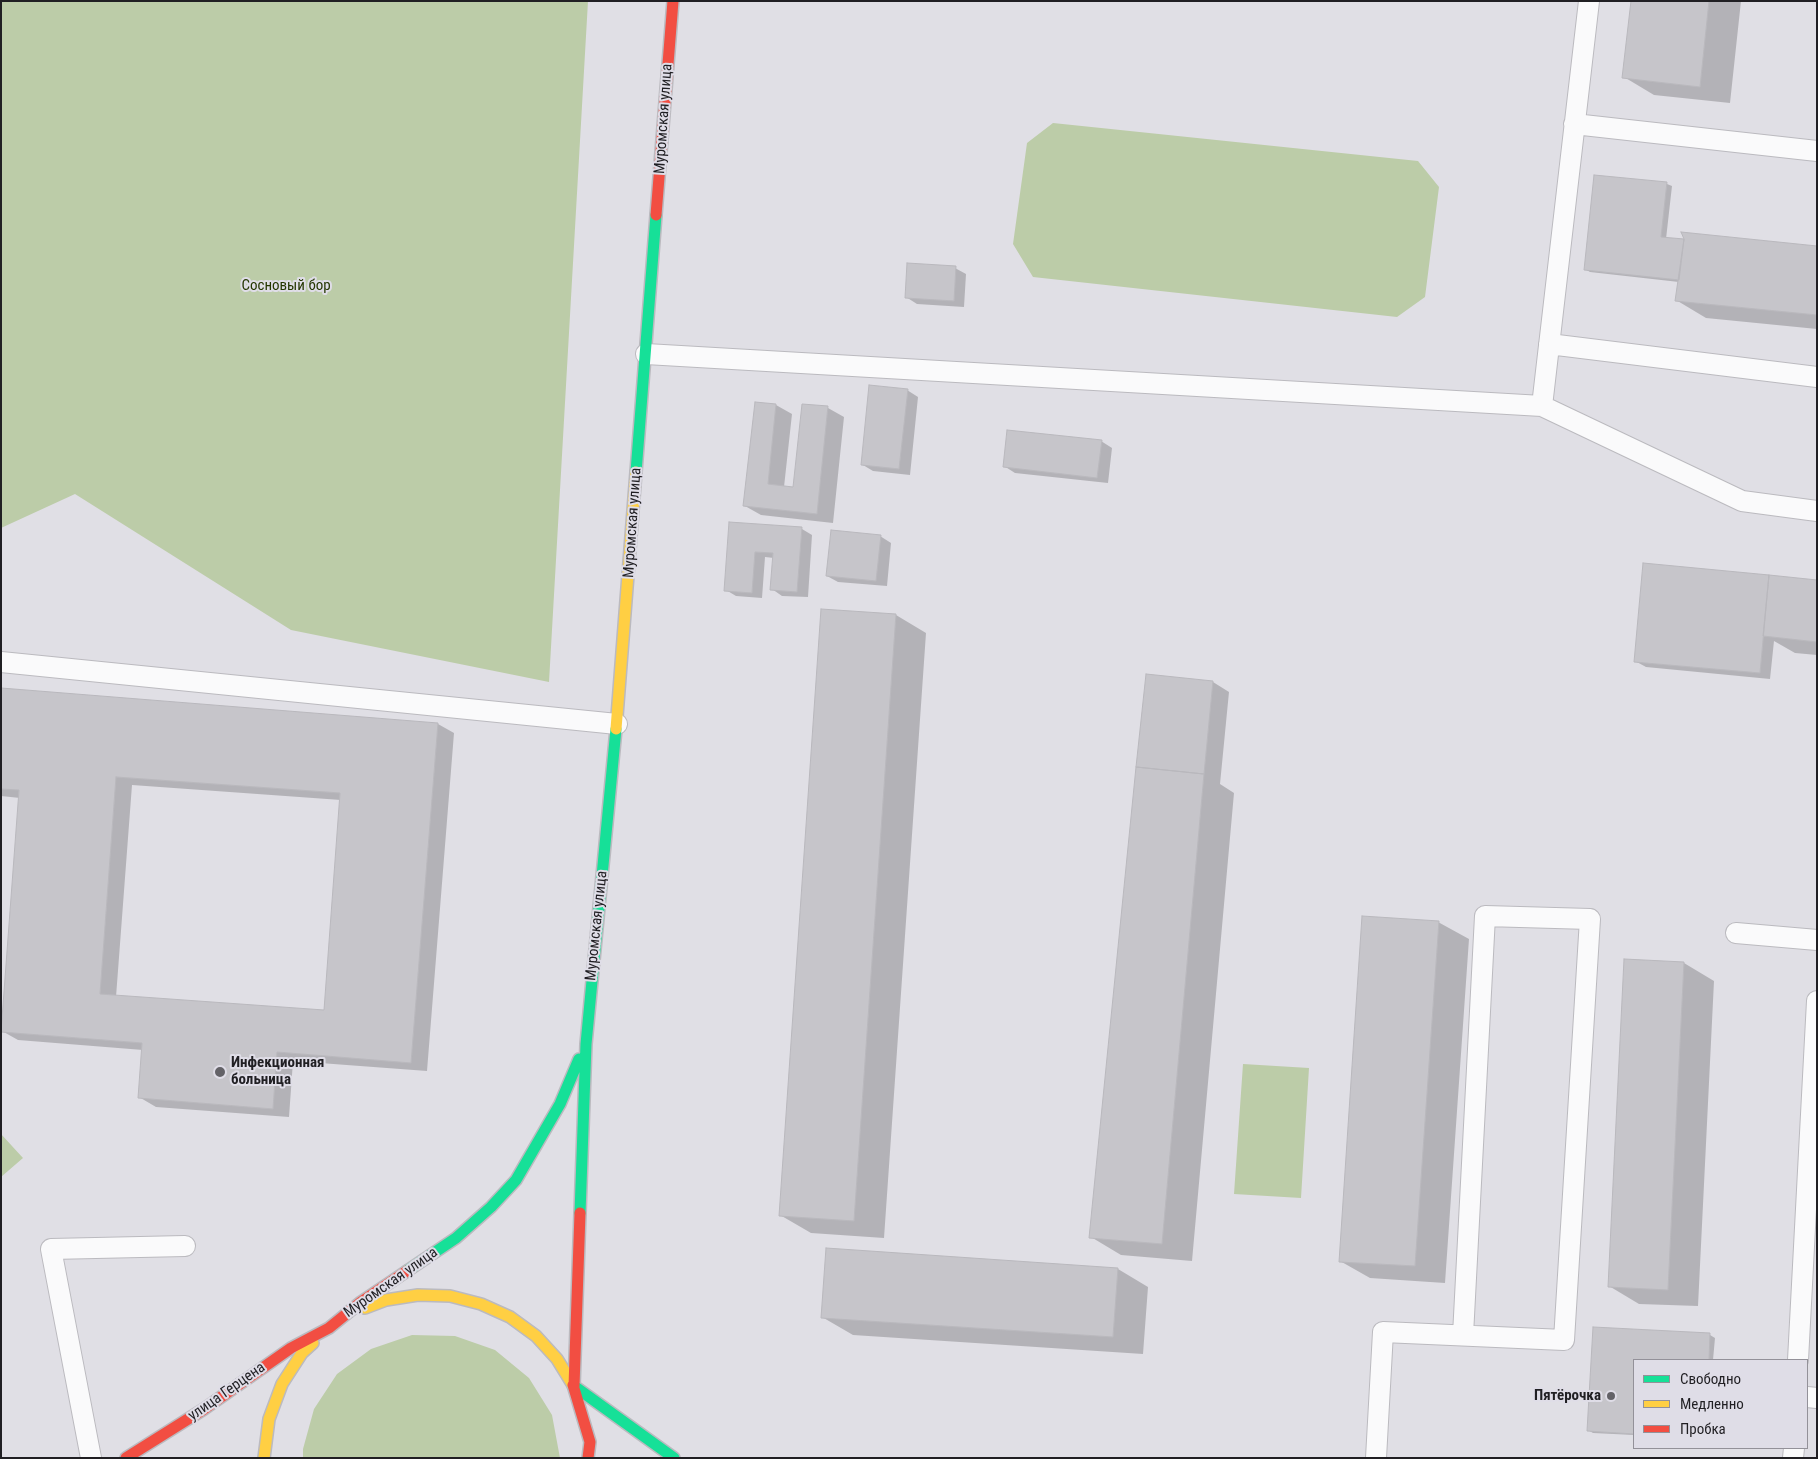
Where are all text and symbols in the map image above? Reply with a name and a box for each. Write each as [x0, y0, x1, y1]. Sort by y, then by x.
street label: Муромская улица [651, 63, 677, 175]
park label: Сосновый бор [241, 277, 331, 295]
street label: Муромская улица [620, 467, 646, 579]
street label: Муромская улица [582, 870, 612, 982]
place label: Инфекционная больница [231, 1054, 324, 1089]
marker: Инфекционная больница [213, 1065, 227, 1079]
street label: Муромская улица [341, 1244, 441, 1322]
street label: улица Герцена [185, 1359, 269, 1425]
legend [1633, 1359, 1808, 1449]
text: Свободно [1680, 1370, 1741, 1388]
place label: Пятёрочка [1534, 1387, 1601, 1405]
marker: Пятёрочка [1605, 1390, 1617, 1402]
text: Медленно [1680, 1395, 1744, 1413]
text: Пробка [1680, 1420, 1726, 1438]

